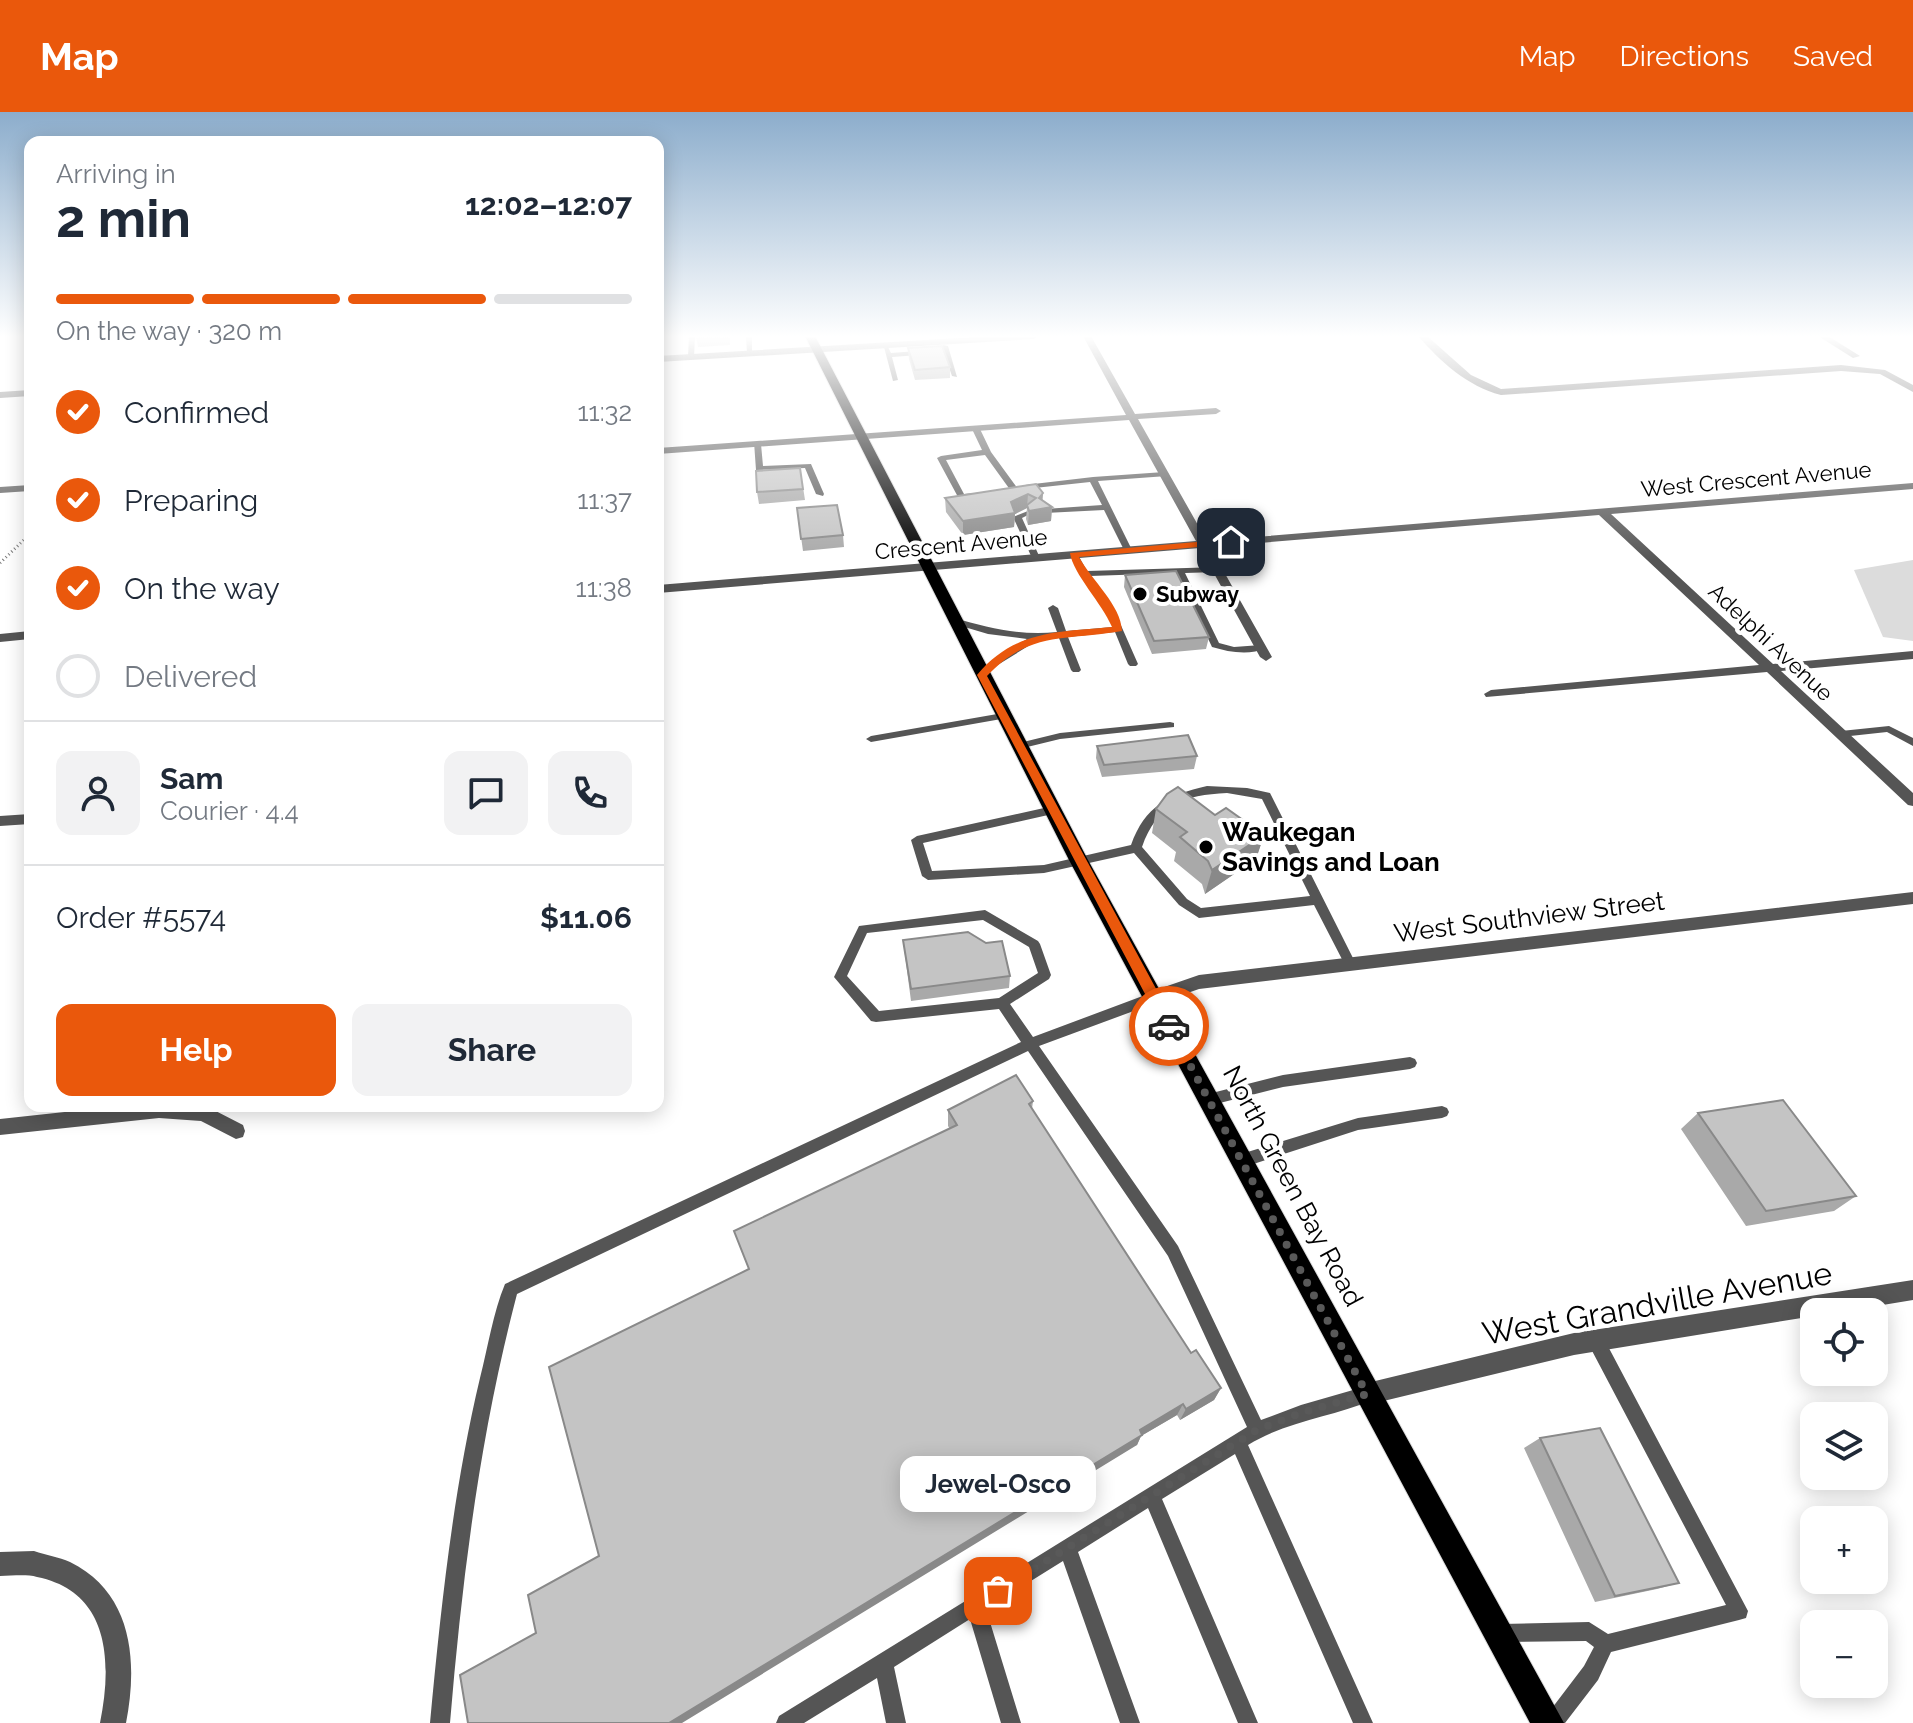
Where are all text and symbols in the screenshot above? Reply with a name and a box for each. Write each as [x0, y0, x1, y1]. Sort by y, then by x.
text: Map [40, 34, 119, 79]
text: Map [1519, 40, 1576, 73]
text: Directions [1620, 40, 1749, 73]
text: Saved [1793, 40, 1873, 73]
text: Arriving in [56, 159, 176, 189]
text: 12:02–12:07 [465, 187, 632, 222]
text: 2 min [56, 188, 191, 249]
text: On the way · 320 m [56, 316, 282, 346]
icon: check [56, 390, 100, 434]
text: Confirmed [124, 395, 269, 430]
text: 11:32 [577, 397, 632, 427]
street label: West Crescent Avenue [1640, 456, 1872, 502]
icon: check [56, 478, 100, 522]
text: Preparing [124, 483, 258, 518]
text: 11:37 [577, 485, 632, 515]
pin [1197, 508, 1265, 576]
icon: home [1209, 520, 1253, 564]
street label: Crescent Avenue [874, 523, 1048, 564]
icon: check [56, 566, 100, 610]
text: On the way [124, 571, 280, 606]
text: 11:38 [576, 573, 632, 603]
street label: Adelphi Avenue [1703, 578, 1839, 706]
place label: Subway [1156, 581, 1239, 607]
marker: Subway [1131, 585, 1149, 603]
text: Delivered [124, 659, 257, 694]
button: person [56, 751, 140, 835]
button: chat [444, 751, 528, 835]
button: phone [548, 751, 632, 835]
text: Sam [160, 761, 223, 796]
text: Courier · 4.4 [160, 796, 299, 826]
place label: Waukegan Savings and Loan [1222, 817, 1440, 877]
marker: Waukegan Savings and Loan [1197, 838, 1215, 856]
street label: West Southview Street [1392, 885, 1666, 948]
text: Order #5574 [56, 900, 226, 935]
text: $11.06 [540, 900, 632, 935]
courier [1129, 986, 1209, 1066]
button: Help [56, 1004, 336, 1096]
button: Share [352, 1004, 632, 1096]
icon: car [1147, 1004, 1191, 1048]
street label: North Green Bay Road [1217, 1061, 1369, 1311]
street label: West Grandville Avenue [1479, 1254, 1835, 1352]
map controls [1800, 1298, 1888, 1698]
button: locate [1800, 1298, 1888, 1386]
button: layers [1800, 1402, 1888, 1490]
callout: Jewel-Osco [900, 1455, 1096, 1511]
text: Jewel-Osco [925, 1469, 1071, 1499]
button: + [1800, 1506, 1888, 1594]
pin [964, 1557, 1032, 1625]
icon: bag [976, 1569, 1020, 1613]
button: − [1800, 1610, 1888, 1698]

